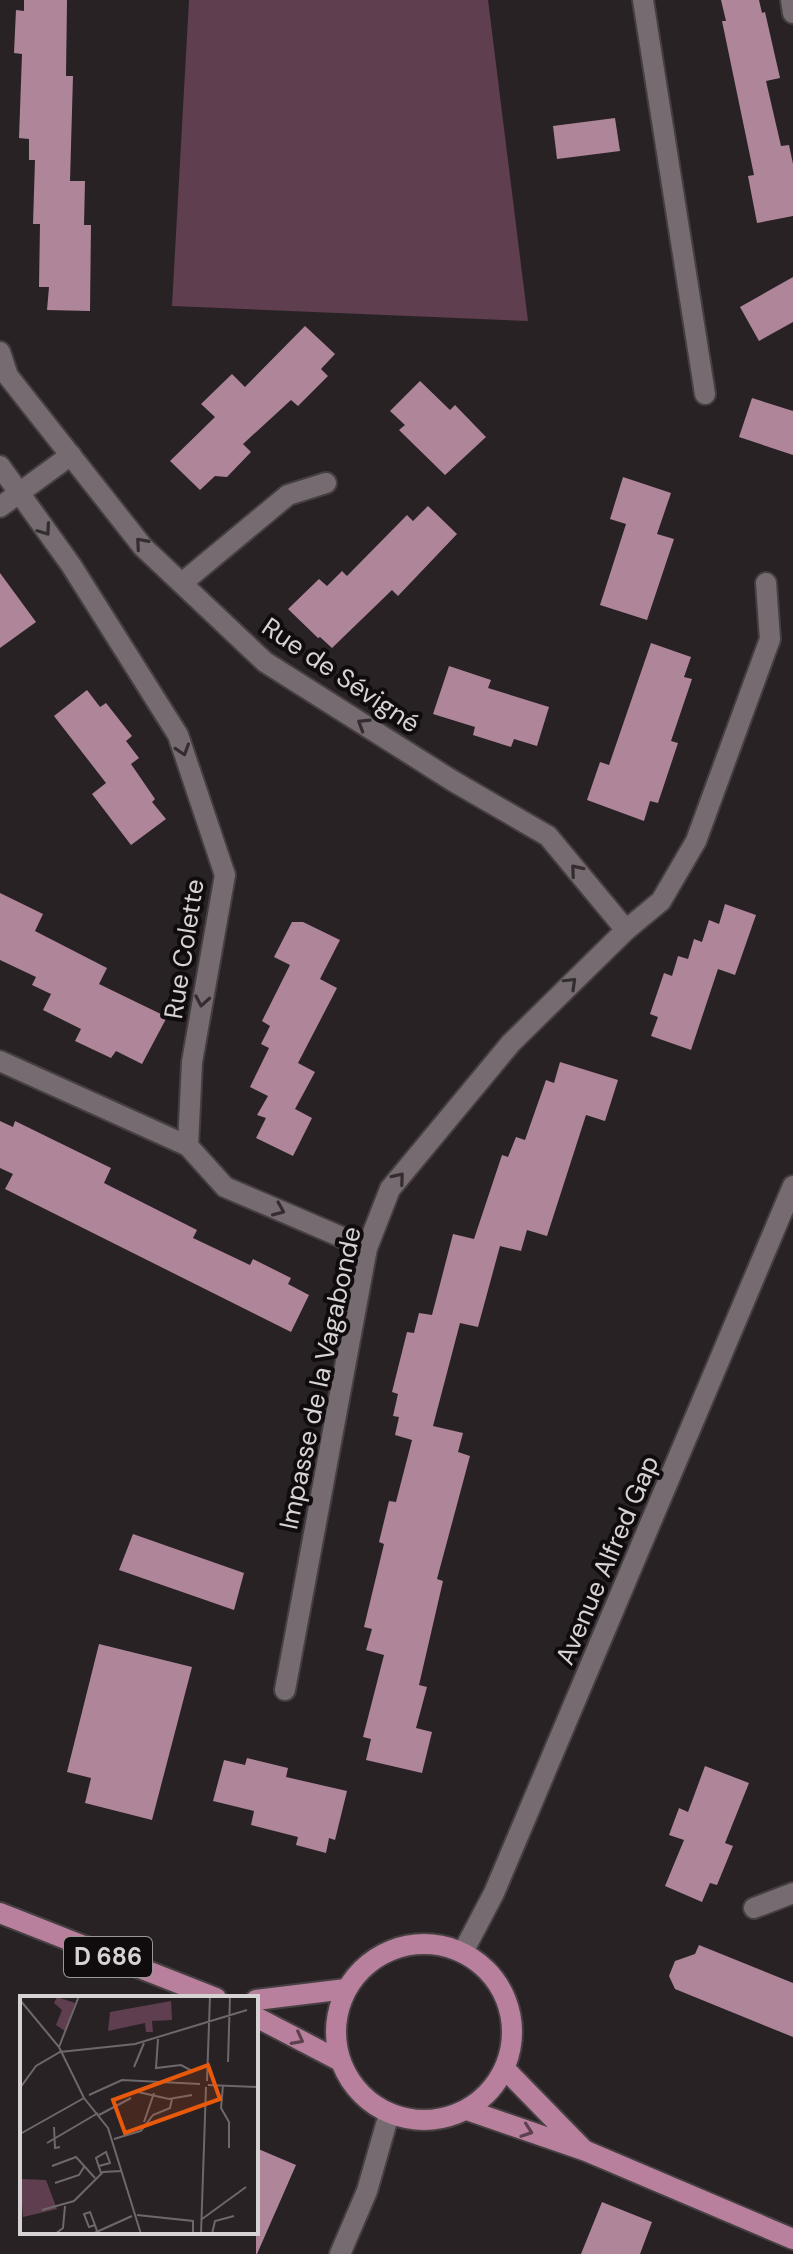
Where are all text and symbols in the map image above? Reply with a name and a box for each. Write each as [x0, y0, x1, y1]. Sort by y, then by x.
one-way arrow [35, 521, 50, 535]
one-way arrow [136, 538, 151, 553]
street label: Rue de Sévigné [255, 610, 427, 740]
one-way arrow [358, 719, 372, 734]
one-way arrow [173, 742, 189, 756]
one-way arrow [571, 865, 586, 879]
street label: Rue Colette [156, 877, 212, 1021]
one-way arrow [562, 977, 576, 992]
one-way arrow [195, 994, 212, 1008]
one-way arrow [389, 1172, 404, 1187]
one-way arrow [271, 1201, 285, 1217]
street label: Impasse de la Vagabonde [271, 1223, 369, 1533]
street label: Avenue Alfred Gap [548, 1450, 666, 1670]
road number: D 686 [64, 1937, 152, 1977]
inset map [20, 1996, 258, 2234]
one-way arrow [290, 2029, 304, 2044]
one-way arrow [519, 2121, 533, 2137]

